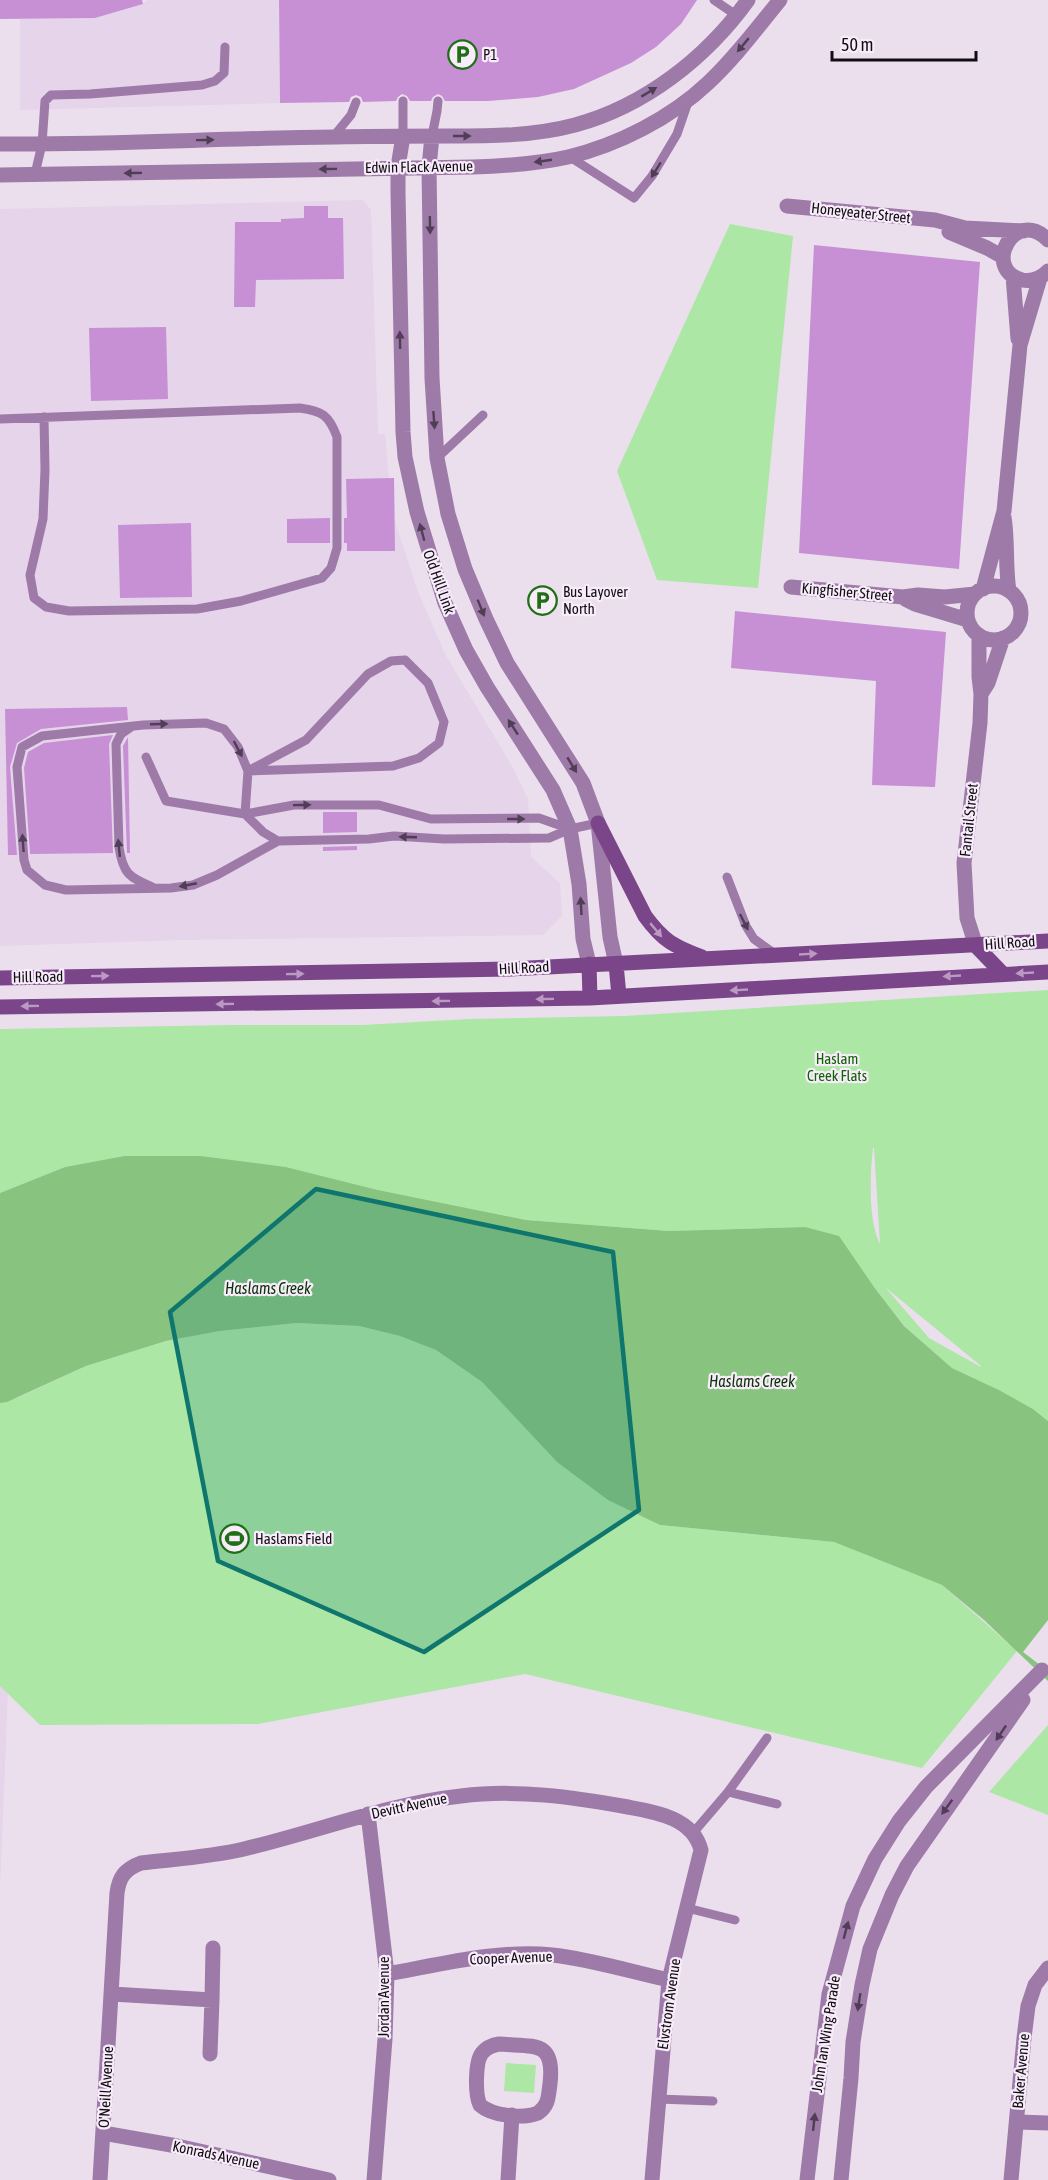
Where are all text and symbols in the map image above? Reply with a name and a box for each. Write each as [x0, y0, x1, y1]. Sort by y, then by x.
scale bar [832, 24, 976, 62]
text: 50 m [841, 34, 873, 55]
one-way arrow [736, 37, 749, 53]
parking icon: P1 [446, 39, 478, 71]
place label: P1 [483, 46, 497, 63]
one-way arrow [641, 87, 657, 98]
one-way arrow [452, 131, 471, 141]
one-way arrow [196, 135, 215, 144]
street label: Edwin Flack Avenue [365, 157, 473, 176]
one-way arrow [533, 157, 552, 166]
one-way arrow [650, 161, 661, 178]
one-way arrow [319, 164, 338, 174]
one-way arrow [124, 168, 143, 178]
street label: Honeyeater Street [810, 199, 912, 226]
one-way arrow [425, 216, 435, 235]
one-way arrow [395, 330, 405, 349]
one-way arrow [429, 410, 439, 429]
one-way arrow [417, 523, 427, 542]
street label: Old Hill Link [420, 547, 459, 617]
street label: Kingfisher Street [801, 579, 893, 604]
place label: Bus Layover North [563, 583, 628, 617]
parking icon: Bus Layover North [526, 585, 558, 617]
one-way arrow [477, 599, 486, 617]
one-way arrow [508, 719, 519, 735]
one-way arrow [150, 720, 169, 729]
one-way arrow [233, 741, 243, 758]
one-way arrow [567, 757, 578, 773]
street label: Fantail Street [956, 782, 981, 857]
one-way arrow [293, 800, 312, 810]
one-way arrow [507, 814, 526, 824]
one-way arrow [398, 832, 417, 841]
one-way arrow [18, 833, 27, 852]
one-way arrow [114, 839, 124, 858]
one-way arrow [178, 881, 197, 890]
one-way arrow [576, 897, 585, 916]
one-way arrow [739, 913, 749, 931]
one-way arrow [649, 922, 662, 938]
street label: Hill Road [984, 932, 1036, 953]
one-way arrow [799, 950, 818, 959]
street label: Hill Road [498, 958, 550, 977]
street label: Hill Road [12, 968, 64, 985]
one-way arrow [1016, 968, 1035, 977]
one-way arrow [286, 969, 305, 979]
one-way arrow [91, 972, 110, 981]
one-way arrow [943, 972, 962, 981]
one-way arrow [729, 985, 748, 994]
one-way arrow [535, 994, 554, 1004]
one-way arrow [431, 996, 450, 1006]
one-way arrow [215, 999, 234, 1009]
one-way arrow [20, 1001, 39, 1011]
park label: Haslam Creek Flats [807, 1050, 867, 1084]
water label: Haslams Creek [225, 1279, 312, 1297]
water label: Haslams Creek [709, 1372, 796, 1390]
sports icon: Haslams Field [218, 1523, 250, 1555]
place label: Haslams Field [255, 1530, 332, 1547]
one-way arrow [995, 1724, 1006, 1741]
street label: Devitt Avenue [370, 1789, 448, 1822]
one-way arrow [942, 1800, 954, 1815]
one-way arrow [842, 1921, 852, 1939]
street label: Cooper Avenue [469, 1948, 553, 1967]
street label: Jordan Avenue [375, 1956, 392, 2038]
street label: Elvstrom Avenue [654, 1957, 683, 2051]
street label: John Ian Wing Parade [808, 1974, 843, 2093]
one-way arrow [855, 1992, 864, 2011]
street label: Baker Avenue [1009, 2033, 1032, 2109]
street label: O'Neill Avenue [95, 2045, 116, 2128]
one-way arrow [809, 2112, 819, 2131]
street label: Konrads Avenue [171, 2137, 261, 2172]

